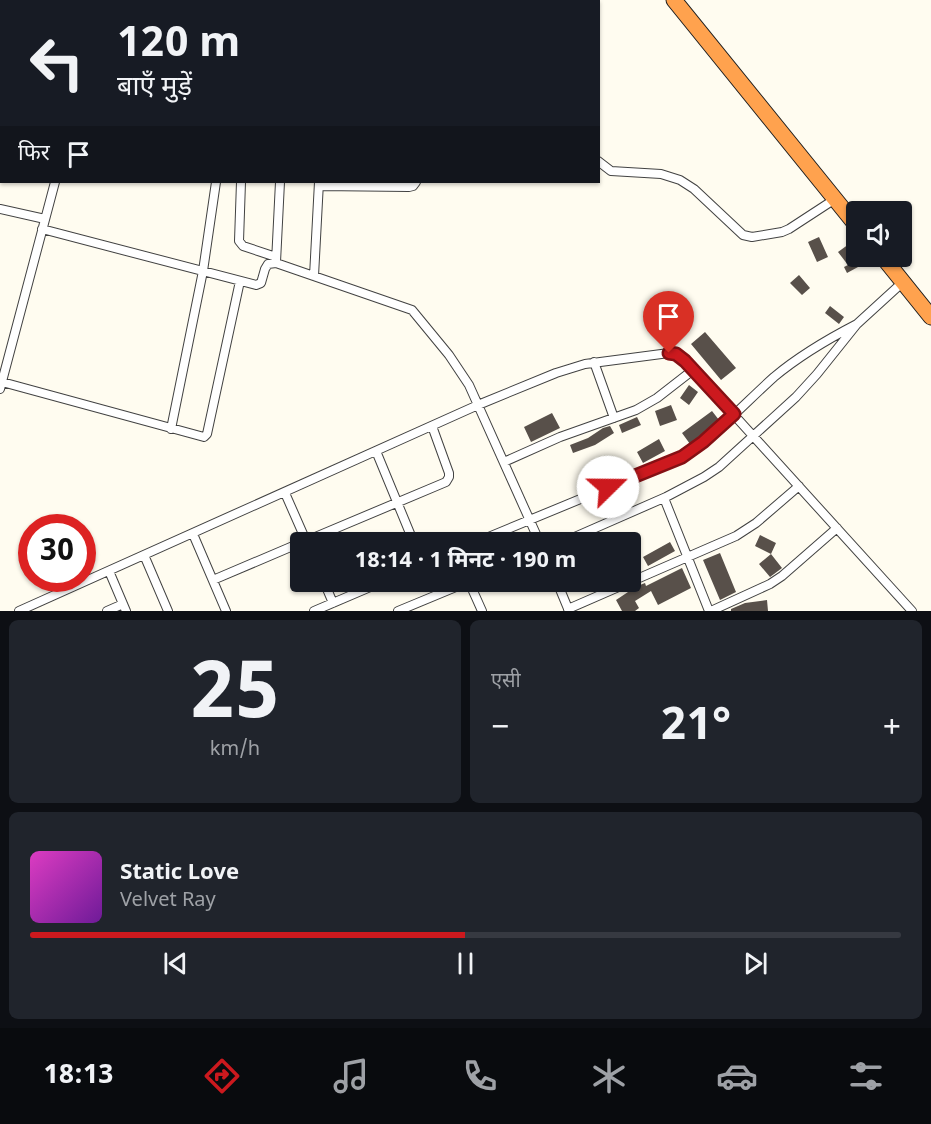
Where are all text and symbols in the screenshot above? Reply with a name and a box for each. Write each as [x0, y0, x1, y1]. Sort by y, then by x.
text: 120 m [117, 18, 240, 73]
icon: left [18, 24, 96, 102]
text: बाएँ मुड़ें [117, 71, 192, 106]
icon: arrive [62, 138, 95, 171]
text: फिर [18, 140, 50, 169]
map controls [846, 201, 912, 267]
button: sound [846, 201, 912, 267]
pin [643, 291, 694, 353]
icon: arrive [652, 300, 685, 333]
position arrow [576, 455, 640, 519]
speed limit sign: 30 [18, 514, 96, 592]
text: 18:14 · 1 मिनट · 190 m [355, 547, 576, 576]
text: 25 [191, 647, 279, 749]
text: एसी [491, 669, 521, 695]
text: 21° [661, 699, 731, 757]
text: − [491, 707, 509, 750]
text: + [883, 707, 901, 750]
text: km/h [210, 737, 260, 763]
text: Static Love [120, 859, 239, 888]
text: Velvet Ray [120, 888, 216, 914]
icon: previous [159, 947, 192, 980]
icon: pause [449, 947, 482, 980]
icon: next [739, 947, 772, 980]
icon: directions [201, 1055, 243, 1097]
icon: music [330, 1055, 372, 1097]
icon: phone [459, 1055, 501, 1097]
icon: climate [588, 1055, 630, 1097]
icon: car [716, 1055, 758, 1097]
icon: filters [845, 1055, 887, 1097]
text: 18:13 [43, 1059, 114, 1094]

